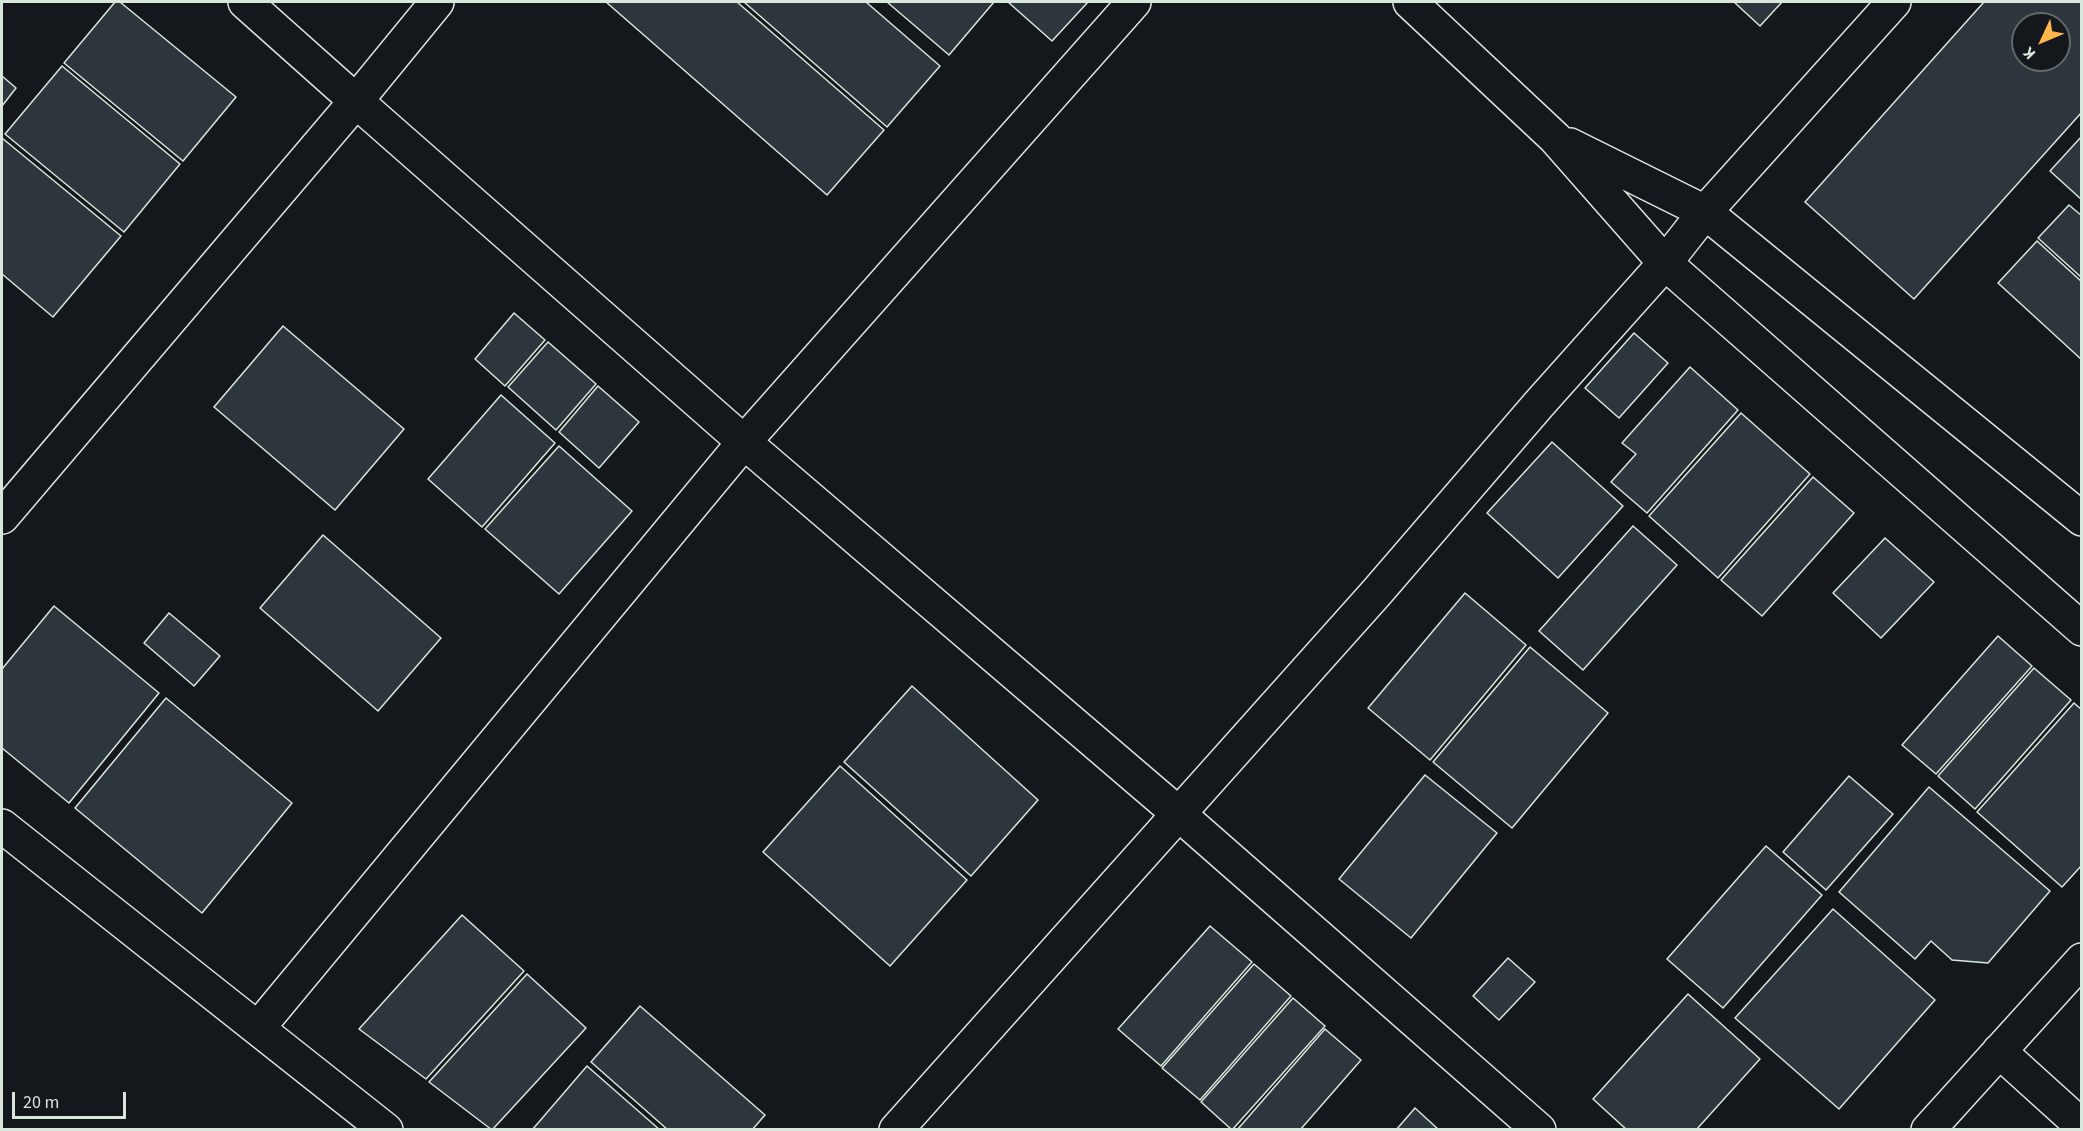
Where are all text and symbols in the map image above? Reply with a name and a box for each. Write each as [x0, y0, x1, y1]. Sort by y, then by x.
north arrow [2011, 12, 2071, 72]
text: K [2018, 42, 2041, 64]
scale bar [15, 1080, 129, 1118]
text: 20 m [23, 1090, 59, 1115]

